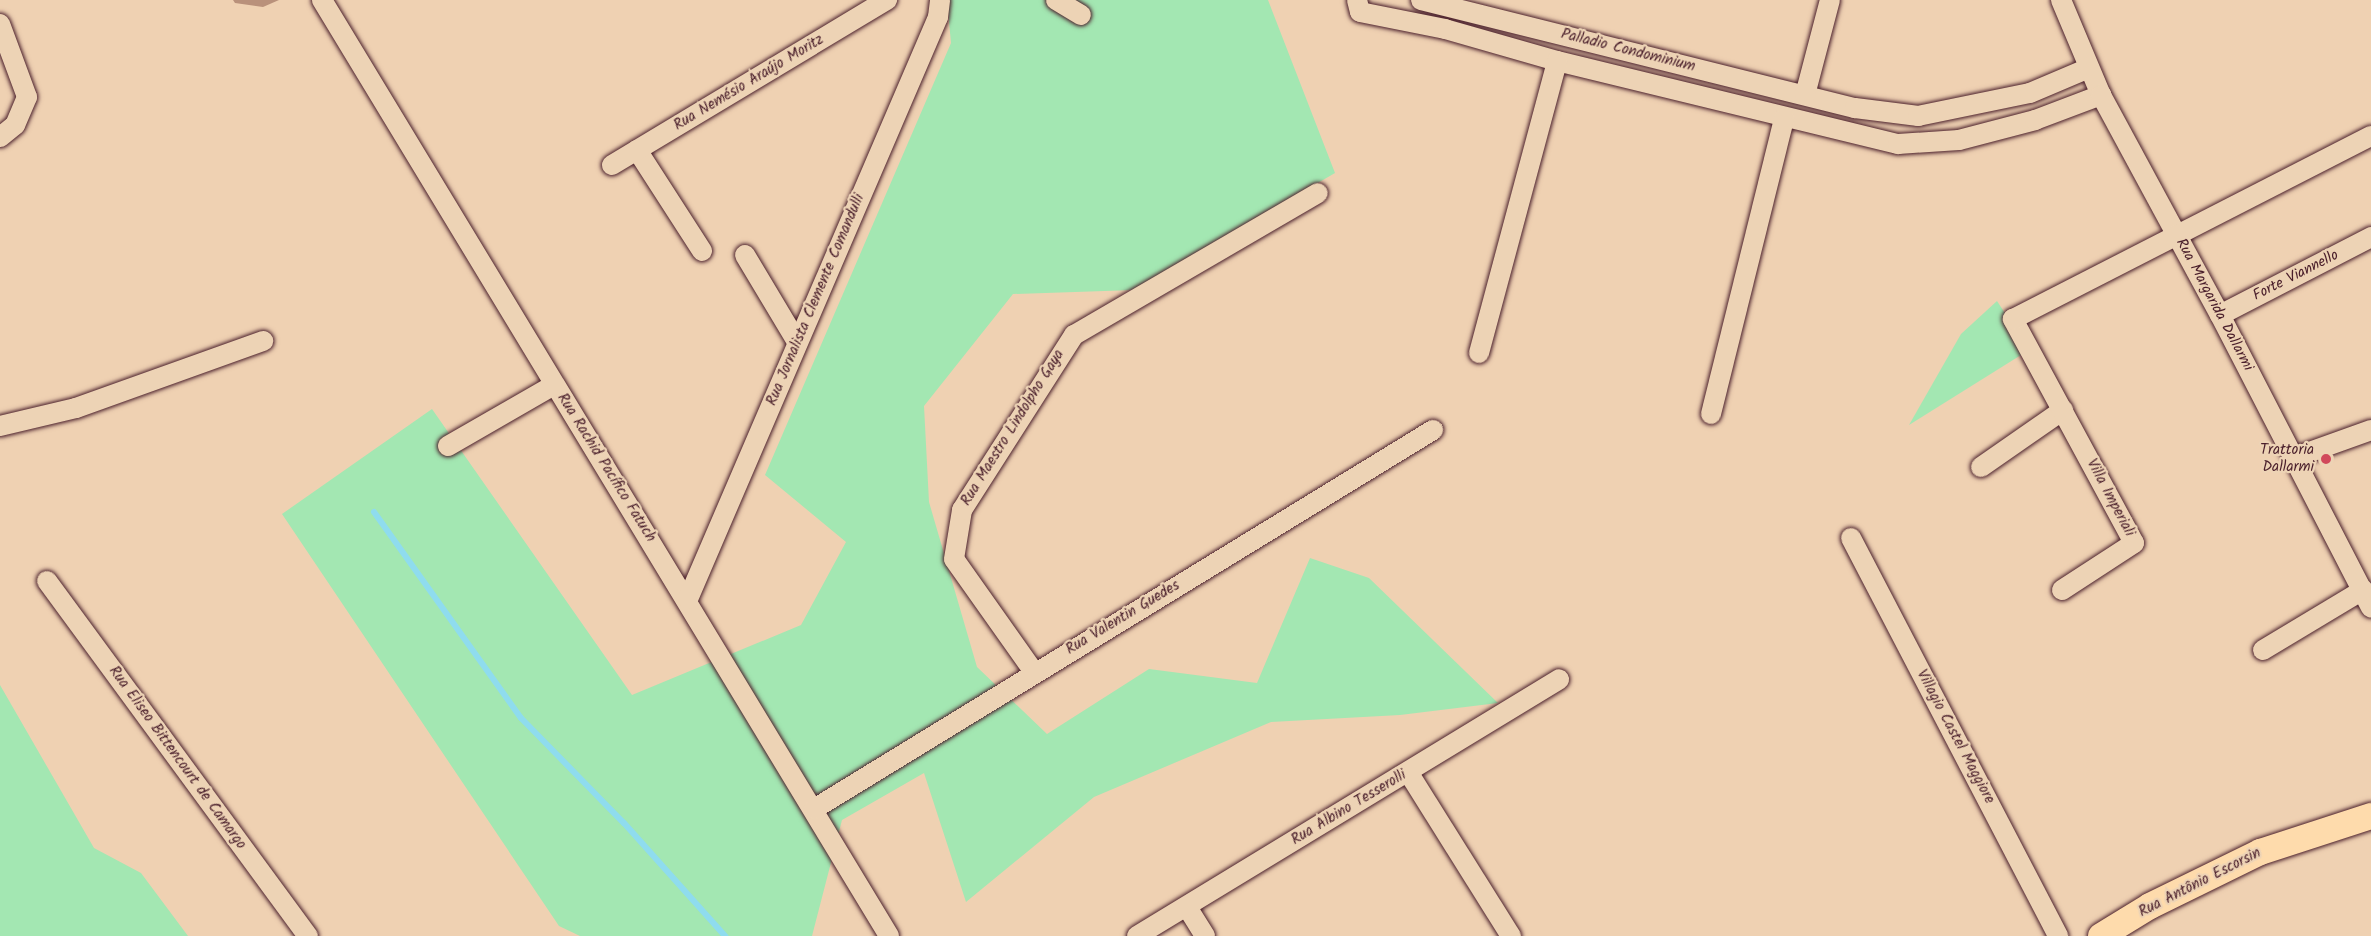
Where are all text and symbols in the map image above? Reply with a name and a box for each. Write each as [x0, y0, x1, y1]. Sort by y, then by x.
street label: Palladio Condominium [1559, 26, 1697, 76]
street label: Rua Nemésio Araújo Moritz [671, 31, 827, 135]
street label: Rua Jornalista Clemente Comandulli [763, 191, 869, 409]
street label: Rua Margarida Dallarmi [2171, 236, 2257, 374]
street label: Forte Viannello [2250, 247, 2342, 305]
street label: Rua Maestro Lindolpho Gaya [958, 347, 1068, 509]
street label: Rua Rachid Pacífico Fatuch [553, 390, 659, 546]
place label: Trattoria Dallarmi [2260, 441, 2314, 476]
marker: Trattoria Dallarmi [2319, 452, 2333, 466]
street label: Villa Imperiali [2082, 456, 2138, 540]
street label: Rua Valentin Guedes [1063, 577, 1183, 659]
street label: Rua Eliseo Bittencourt de Camargo [104, 663, 250, 853]
street label: Villagio Castel Maggiore [1912, 667, 1998, 807]
street label: Rua Albino Tesserolli [1288, 767, 1410, 849]
street label: Rua Antônio Escorsin [2136, 844, 2264, 922]

